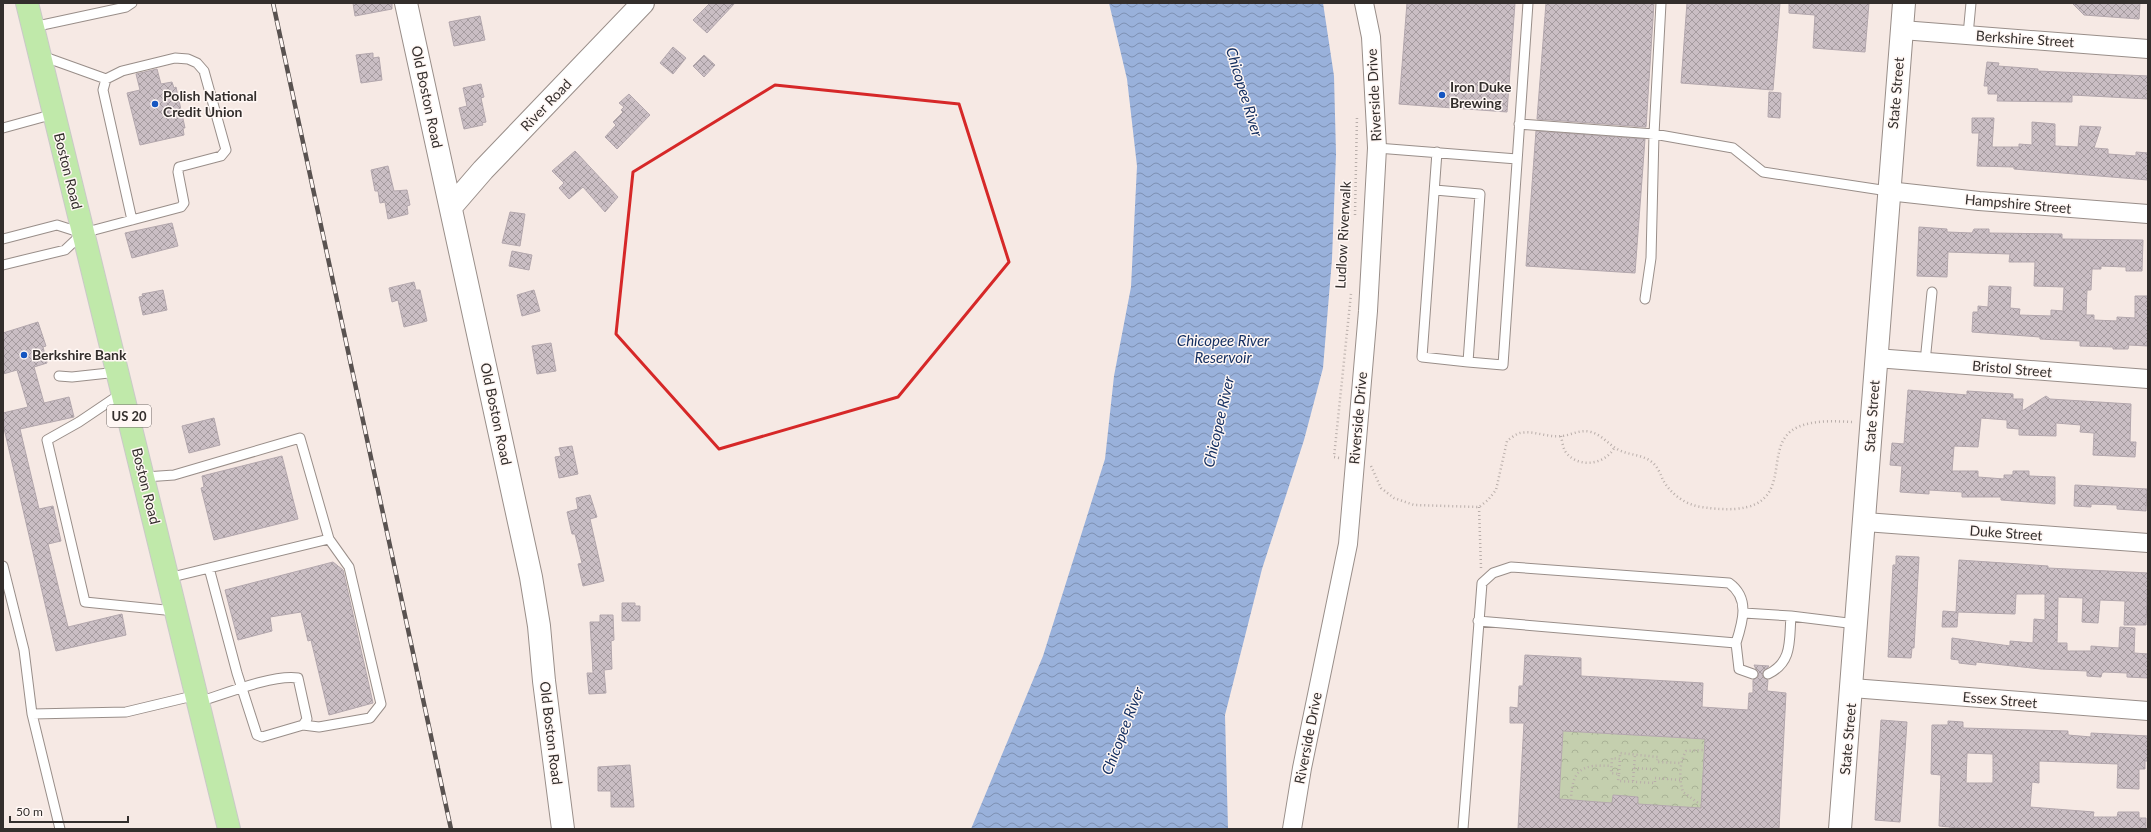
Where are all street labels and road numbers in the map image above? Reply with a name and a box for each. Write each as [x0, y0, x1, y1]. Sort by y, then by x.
street label: Berkshire Street [1975, 27, 2075, 50]
street label: Old Boston Road [408, 44, 447, 150]
street label: Riverside Drive [1363, 48, 1384, 142]
street label: State Street [1884, 56, 1907, 130]
street label: River Road [517, 75, 575, 134]
street label: Boston Road [51, 131, 86, 211]
street label: Ludlow Riverwalk [1331, 180, 1354, 289]
street label: Hampshire Street [1964, 190, 2072, 217]
street label: Bristol Street [1971, 357, 2053, 380]
street label: Old Boston Road [477, 361, 516, 467]
street label: Riverside Drive [1345, 371, 1370, 465]
street label: State Street [1861, 379, 1882, 452]
road number: US 20 [107, 405, 151, 427]
street label: Boston Road [129, 446, 164, 526]
street label: Duke Street [1969, 521, 2043, 544]
street label: Old Boston Road [537, 680, 566, 786]
street label: Essex Street [1962, 688, 2038, 711]
street label: Riverside Drive [1290, 691, 1325, 785]
street label: State Street [1836, 702, 1859, 776]

